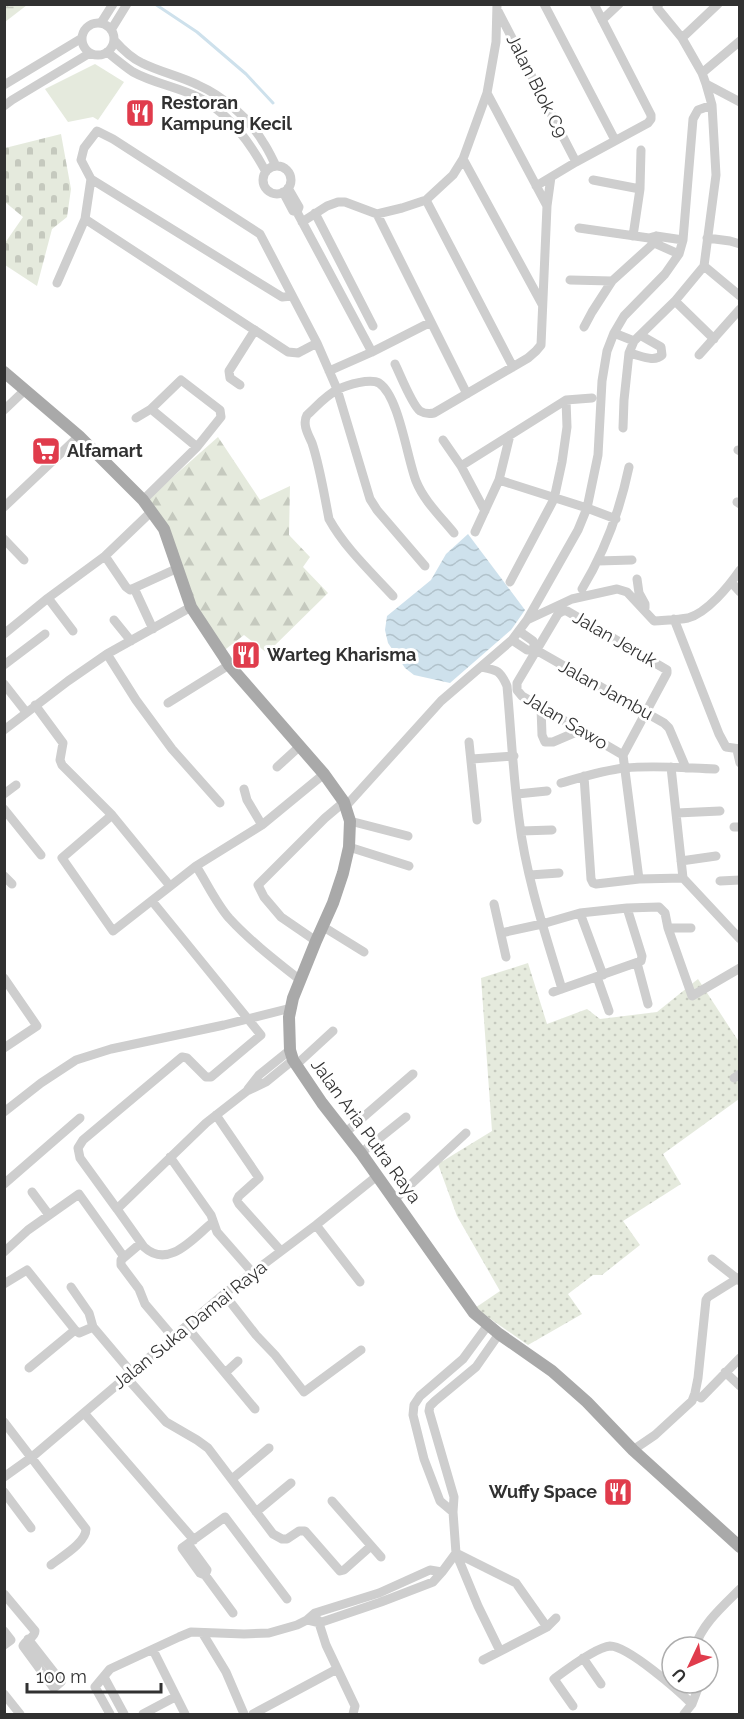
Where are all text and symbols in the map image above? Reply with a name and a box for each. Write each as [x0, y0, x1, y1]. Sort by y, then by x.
street label: Jalan Blok C9 [502, 31, 572, 141]
place label: Restoran Kampung Kecil [161, 92, 292, 134]
restaurant icon: Restoran Kampung Kecil [124, 97, 156, 129]
supermarket icon: Alfamart [30, 435, 62, 467]
place label: Alfamart [67, 440, 143, 461]
street label: Jalan Jeruk [570, 606, 661, 671]
restaurant icon: Warteg Kharisma [230, 639, 262, 671]
place label: Warteg Kharisma [267, 644, 416, 665]
street label: Jalan Jambu [556, 655, 657, 724]
street label: Jalan Sawo [521, 687, 612, 754]
street label: Jalan Aria Putra Raya [307, 1054, 426, 1207]
street label: Jalan Suka Damai Raya [109, 1256, 271, 1393]
restaurant icon: Wuffy Space [602, 1476, 634, 1508]
place label: Wuffy Space [489, 1481, 597, 1502]
north arrow [660, 1635, 720, 1695]
scale bar [27, 1656, 160, 1694]
text: U [669, 1664, 691, 1686]
text: 100 m [36, 1666, 87, 1687]

